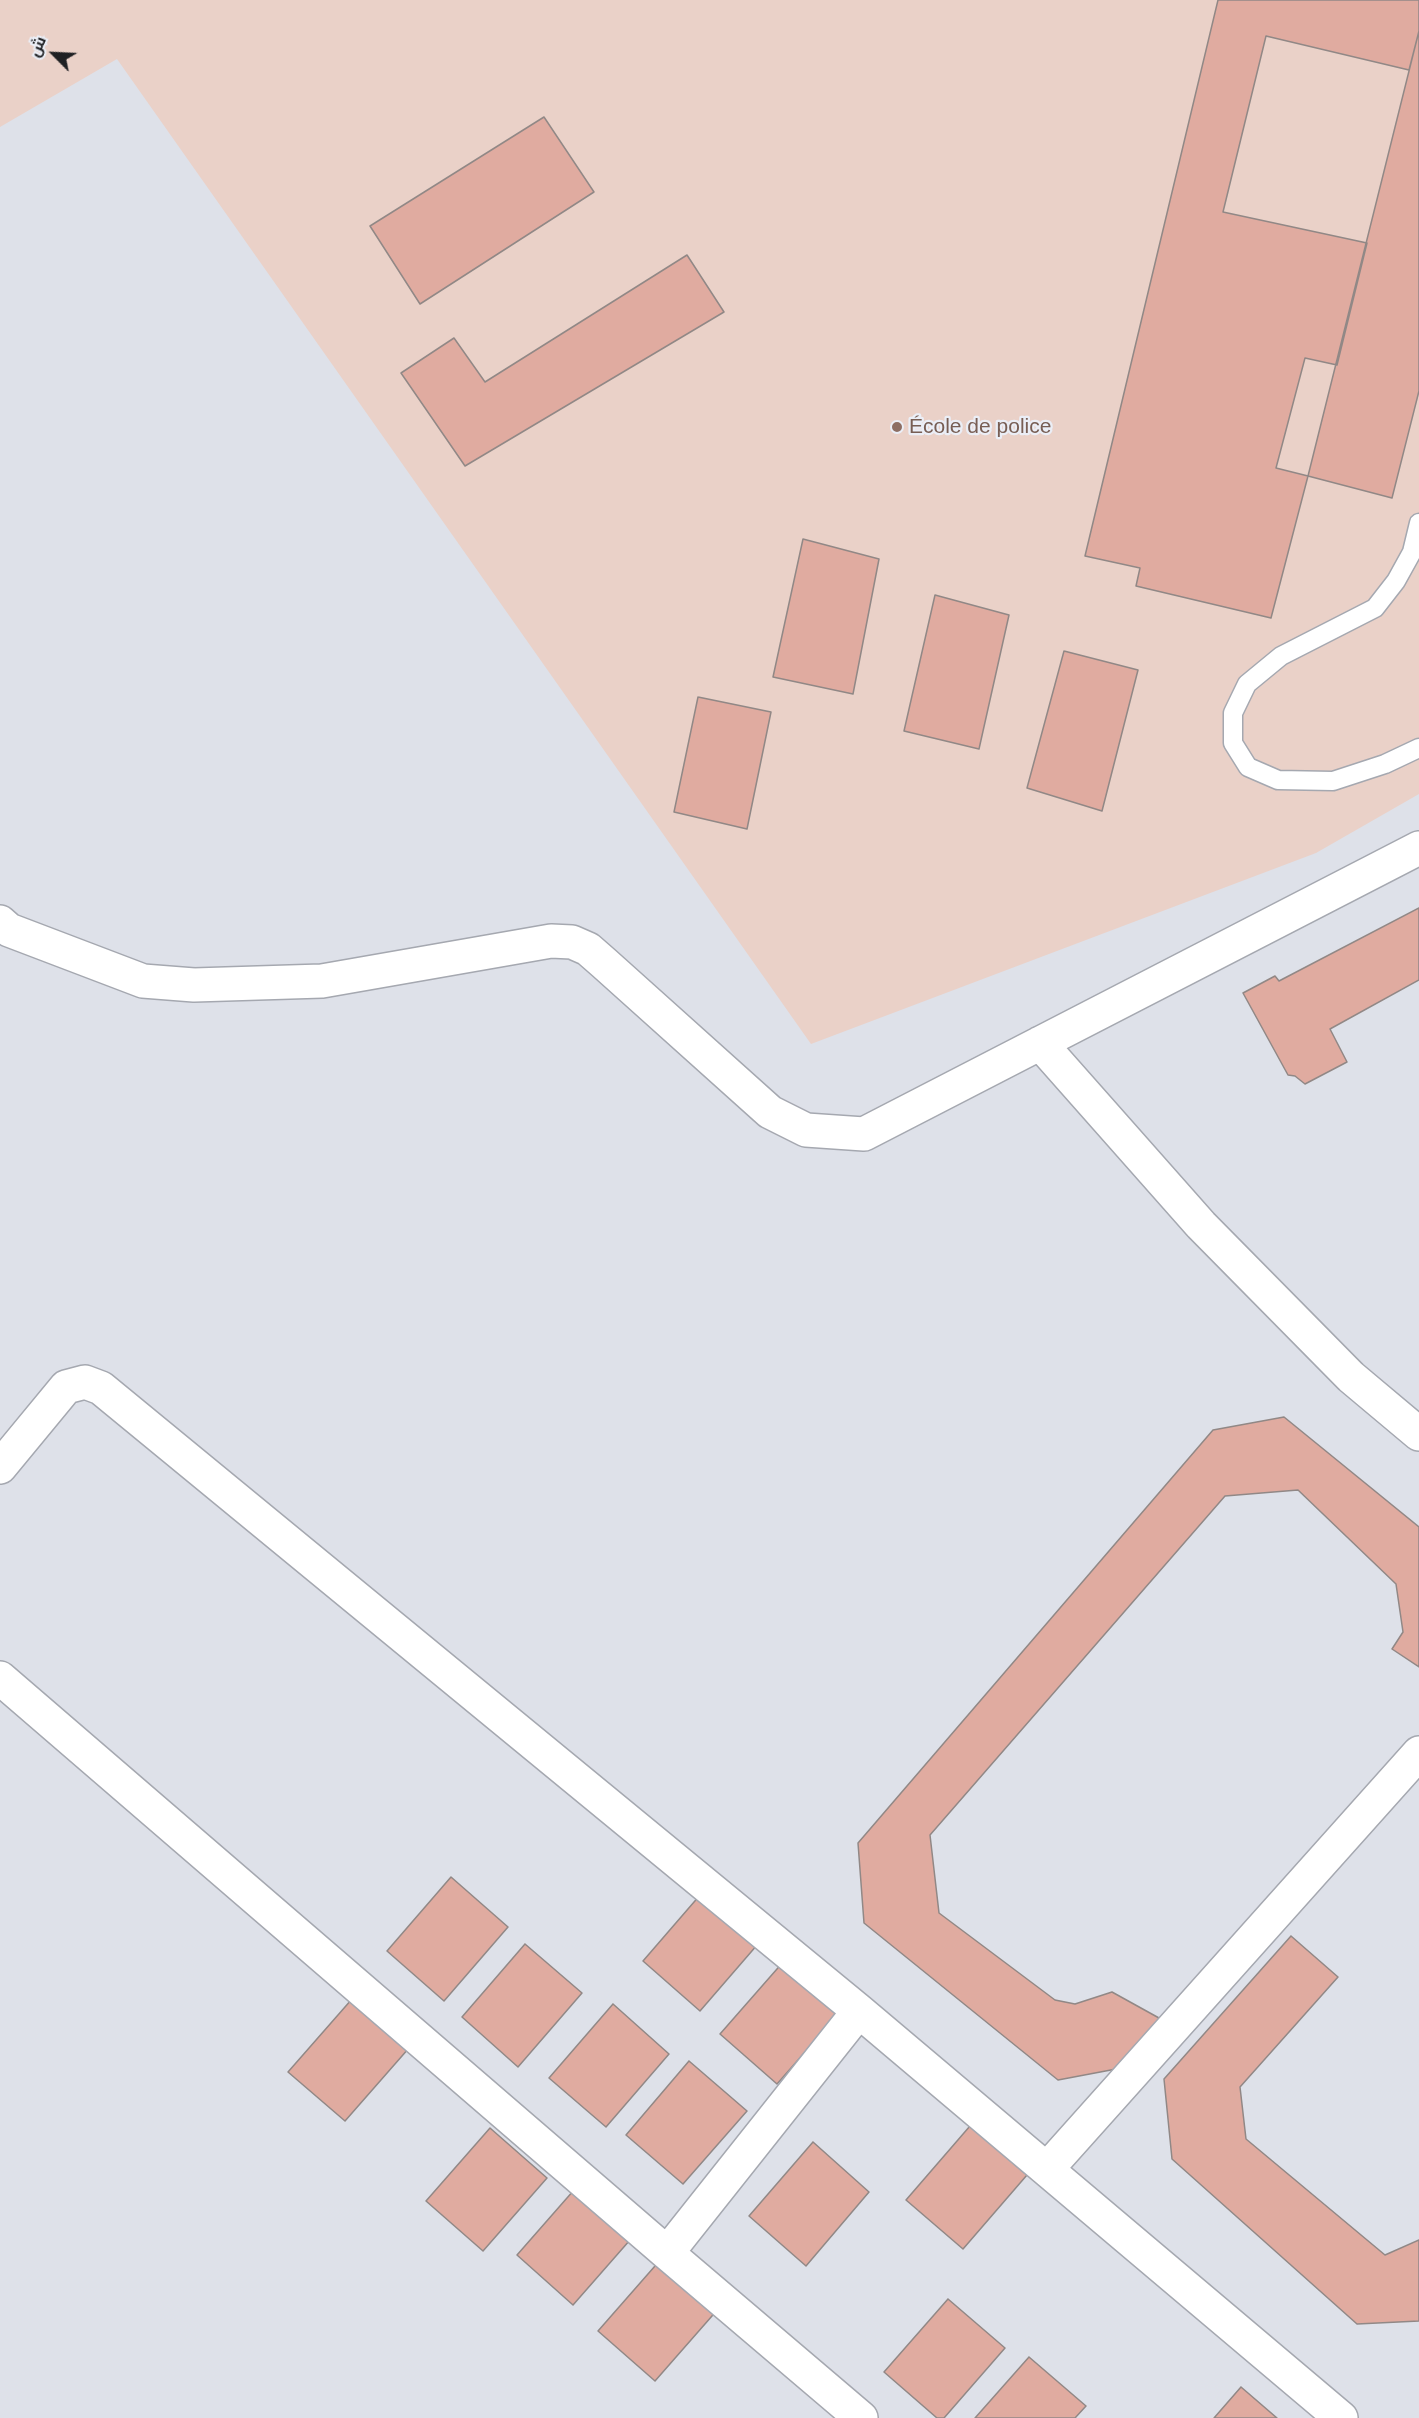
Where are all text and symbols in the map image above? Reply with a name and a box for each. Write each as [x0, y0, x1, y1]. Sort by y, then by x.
north arrow [24, 24, 84, 84]
text: ش [25, 34, 49, 59]
place label: École de police [909, 414, 1051, 440]
marker: École de police [890, 420, 904, 434]

